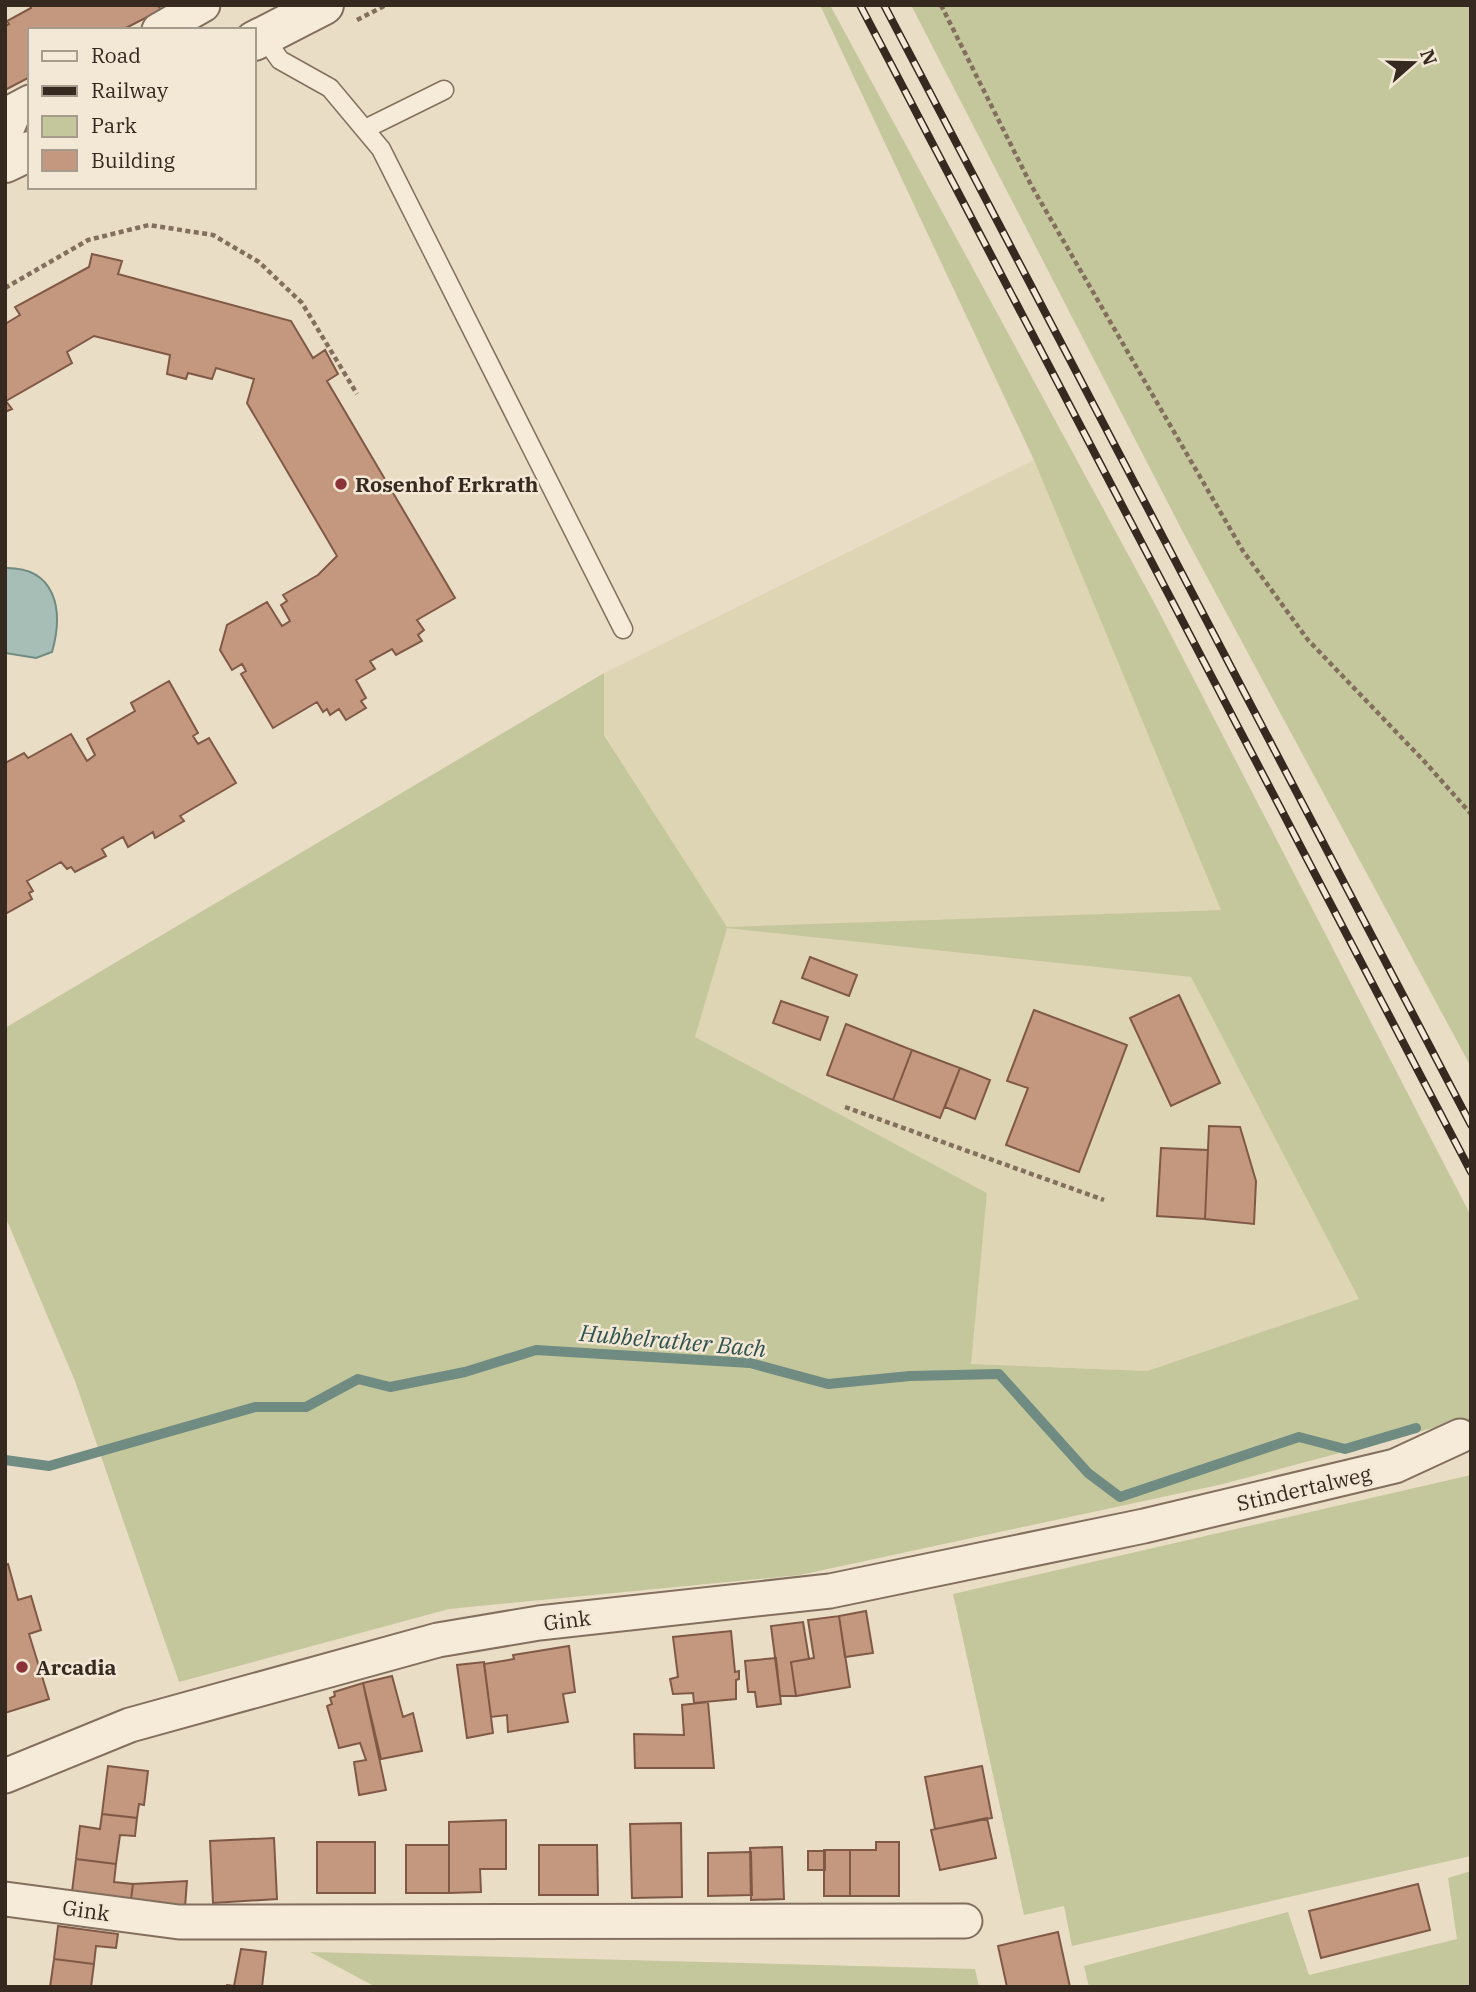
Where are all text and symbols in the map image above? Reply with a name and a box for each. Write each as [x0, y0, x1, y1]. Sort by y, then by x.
legend [28, 28, 256, 189]
north arrow [1378, 28, 1448, 98]
text: Road [91, 41, 141, 69]
text: N [1415, 46, 1443, 68]
text: Railway [91, 76, 169, 104]
text: Park [91, 111, 138, 139]
text: Building [91, 146, 176, 174]
place label: Rosenhof Erkrath [355, 470, 539, 498]
marker: Rosenhof Erkrath [333, 476, 349, 492]
water label: Hubbelrather Bach [577, 1317, 768, 1363]
street label: Stindertalweg [1234, 1459, 1375, 1517]
street label: Gink [542, 1603, 593, 1637]
place label: Arcadia [36, 1653, 117, 1681]
marker: Arcadia [14, 1659, 30, 1675]
street label: Gink [61, 1893, 112, 1927]

